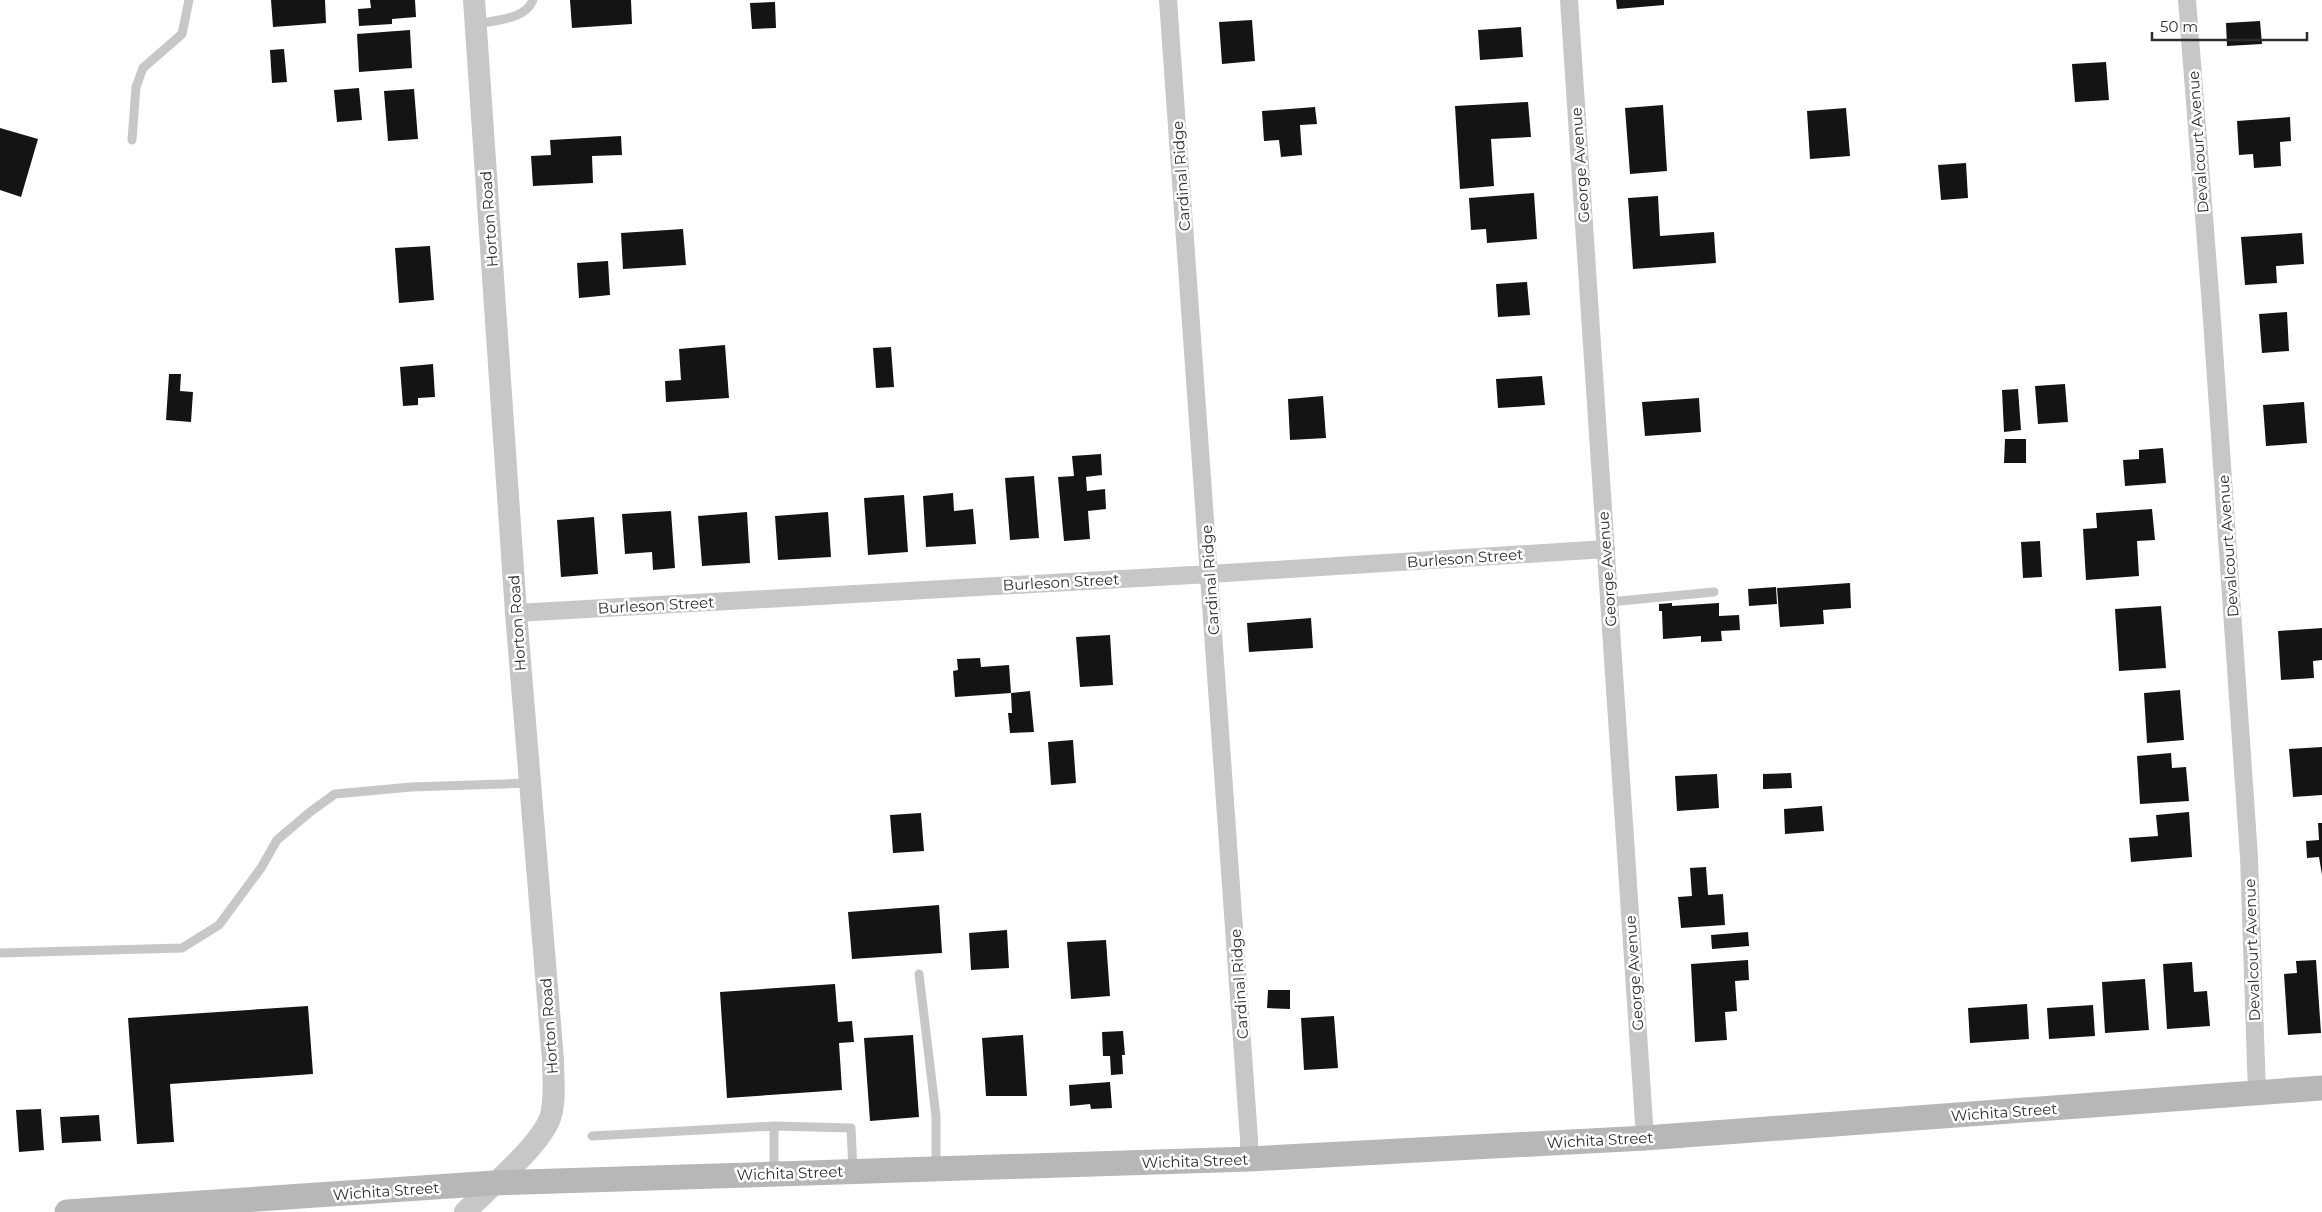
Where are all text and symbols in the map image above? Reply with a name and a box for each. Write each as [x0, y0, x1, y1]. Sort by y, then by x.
scale bar [2152, 10, 2307, 42]
text: 50 m [2160, 17, 2198, 36]
street label: Devalcourt Avenue [2184, 70, 2212, 214]
street label: George Avenue [1566, 107, 1594, 223]
street label: Cardinal Ridge [1168, 120, 1194, 232]
street label: Horton Road [476, 170, 502, 268]
street label: Devalcourt Avenue [2214, 474, 2242, 618]
street label: George Avenue [1593, 511, 1621, 627]
street label: Cardinal Ridge [1197, 524, 1223, 636]
street label: Burleson Street [1406, 544, 1524, 572]
street label: Burleson Street [1002, 569, 1120, 595]
street label: Horton Road [504, 574, 530, 672]
street label: Burleson Street [597, 592, 715, 618]
street label: Devalcourt Avenue [2240, 878, 2264, 1022]
street label: George Avenue [1620, 915, 1648, 1031]
street label: Cardinal Ridge [1226, 928, 1252, 1040]
street label: Horton Road [536, 977, 562, 1075]
street label: Wichita Street [1950, 1099, 2058, 1125]
street label: Wichita Street [1546, 1128, 1654, 1152]
street label: Wichita Street [1141, 1150, 1249, 1172]
street label: Wichita Street [736, 1162, 844, 1184]
street label: Wichita Street [332, 1178, 440, 1204]

